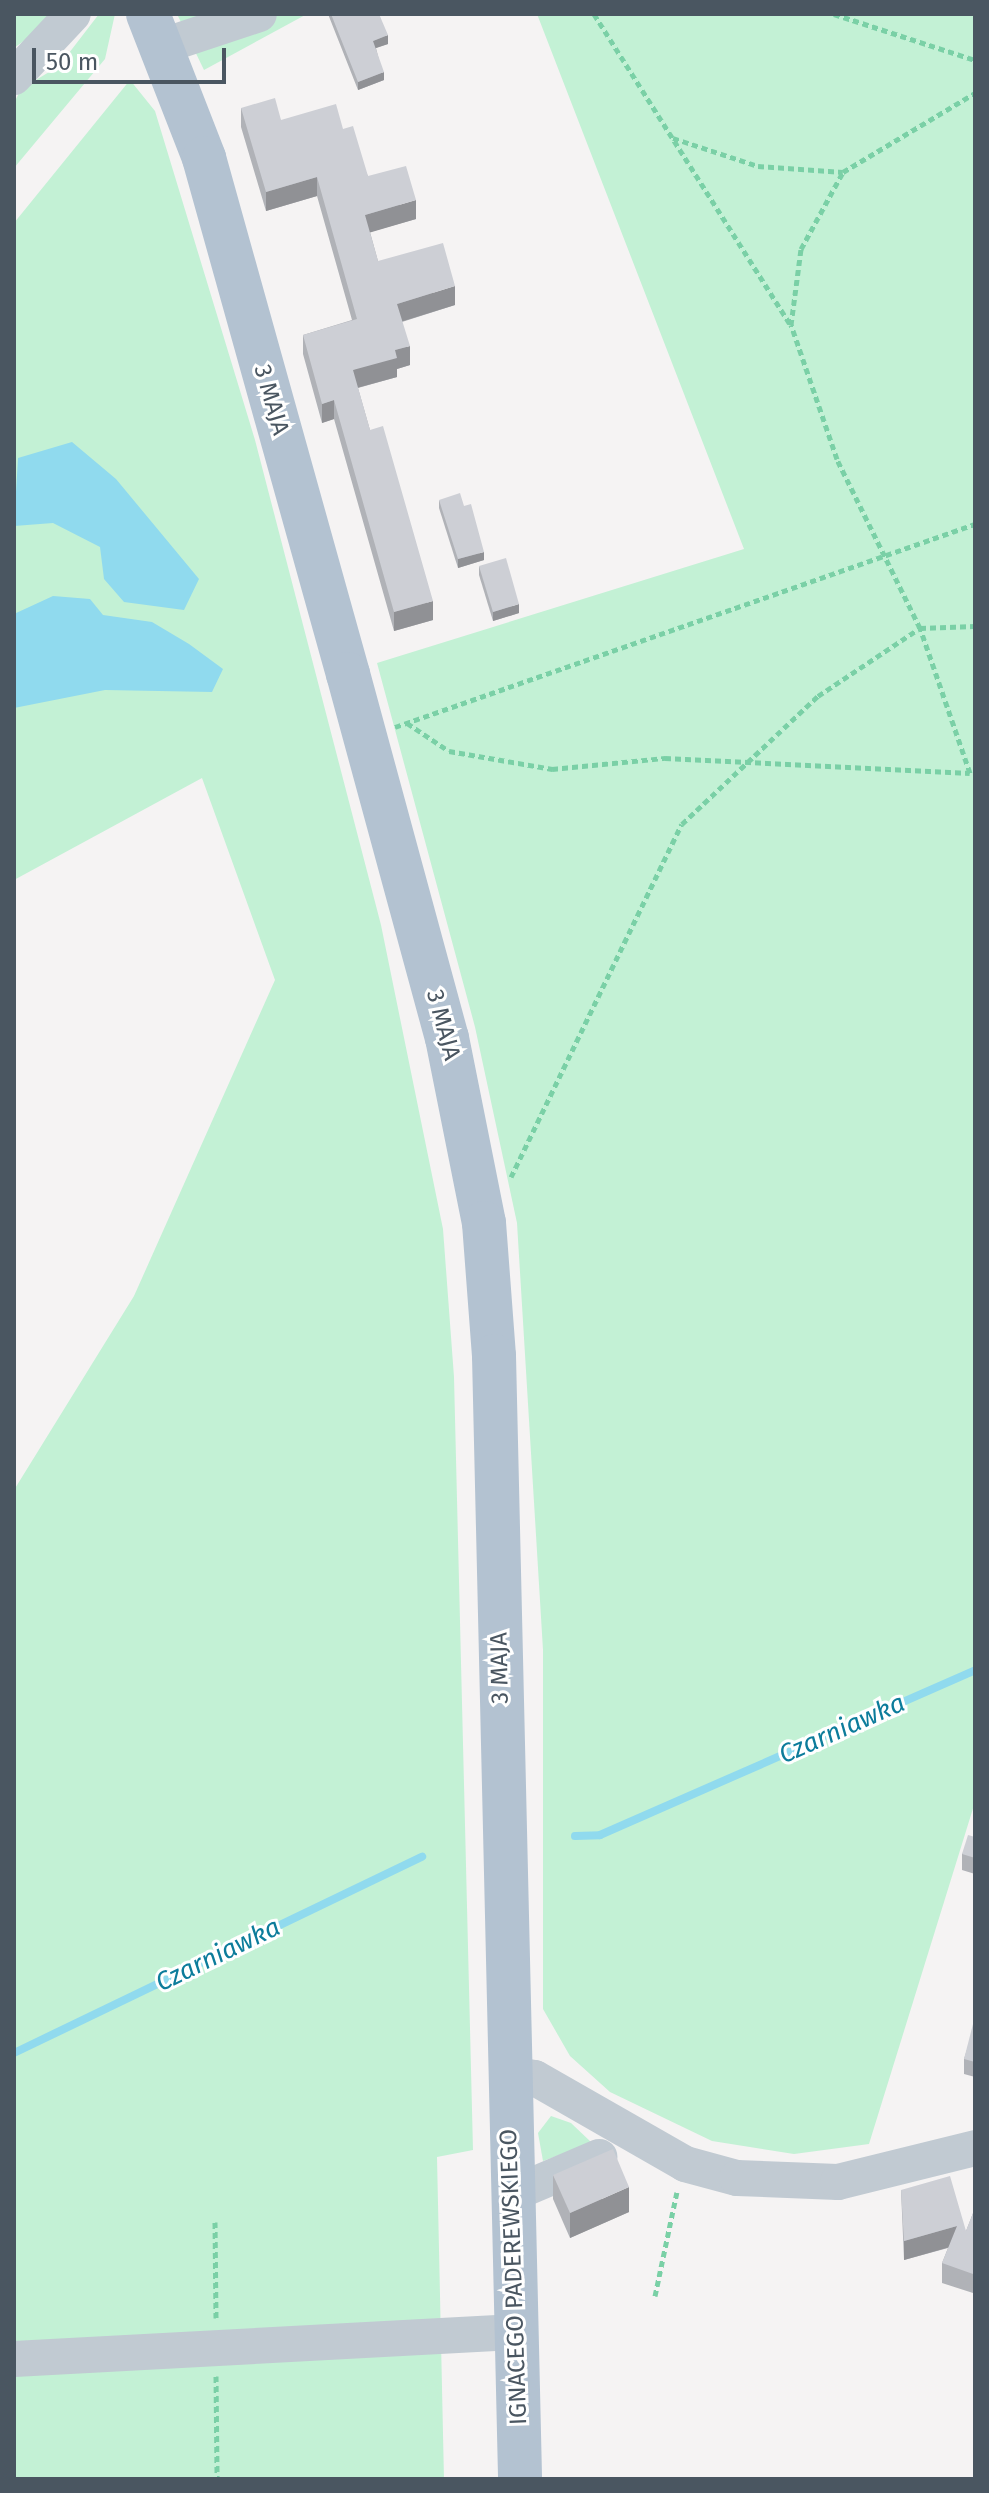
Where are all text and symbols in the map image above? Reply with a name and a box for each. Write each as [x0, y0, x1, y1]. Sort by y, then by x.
scale bar [36, 32, 230, 82]
text: 50 m [46, 48, 98, 76]
street label: 3 MAJA [247, 362, 295, 438]
street label: 3 MAJA [420, 987, 466, 1063]
street label: 3 MAJA [485, 1632, 515, 1704]
water label: Czarniawka [774, 1687, 910, 1771]
water label: Czarniawka [151, 1911, 285, 1999]
street label: IGNACEGO PADEREWSKIEGO [494, 2128, 534, 2426]

